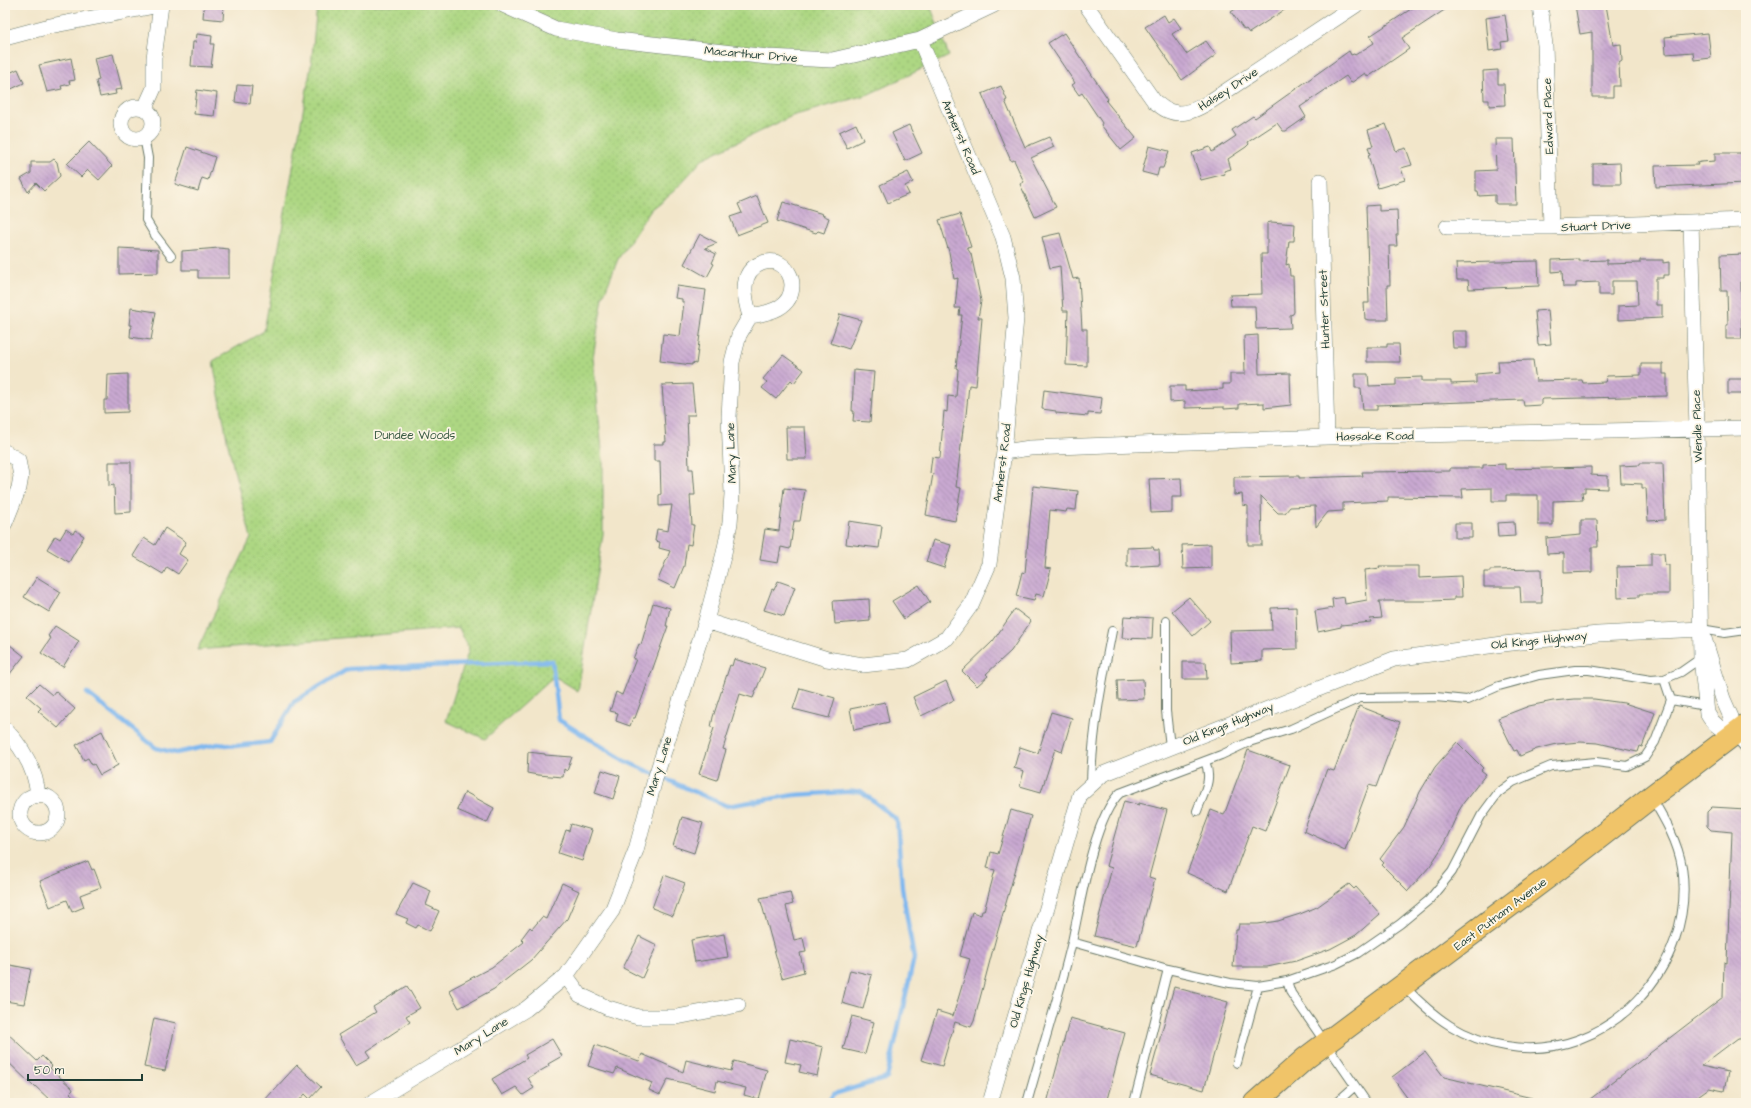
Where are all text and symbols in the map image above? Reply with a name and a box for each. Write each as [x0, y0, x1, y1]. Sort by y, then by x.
street label: Macarthur Drive [704, 42, 799, 67]
street label: Halsey Drive [1195, 63, 1262, 116]
street label: Edward Place [1539, 77, 1558, 154]
street label: Amherst Road [937, 97, 984, 177]
street label: Stuart Drive [1561, 217, 1632, 236]
street label: Hunter Street [1315, 269, 1334, 349]
street label: Wendle Place [1688, 389, 1707, 463]
street label: Mary Lane [722, 422, 742, 484]
street label: Amherst Road [989, 423, 1016, 503]
park label: Dundee Woods [375, 427, 455, 444]
street label: Hassake Road [1336, 427, 1414, 446]
street label: Old Kings Highway [1490, 627, 1588, 655]
street label: Old Kings Highway [1180, 698, 1277, 751]
street label: Mary Lane [642, 734, 678, 798]
street label: East Putnam Avenue [1450, 873, 1551, 955]
street label: Old Kings Highway [1005, 932, 1049, 1030]
street label: Mary Lane [451, 1013, 513, 1061]
scale bar [28, 1056, 142, 1082]
text: 50 m [34, 1062, 65, 1079]

